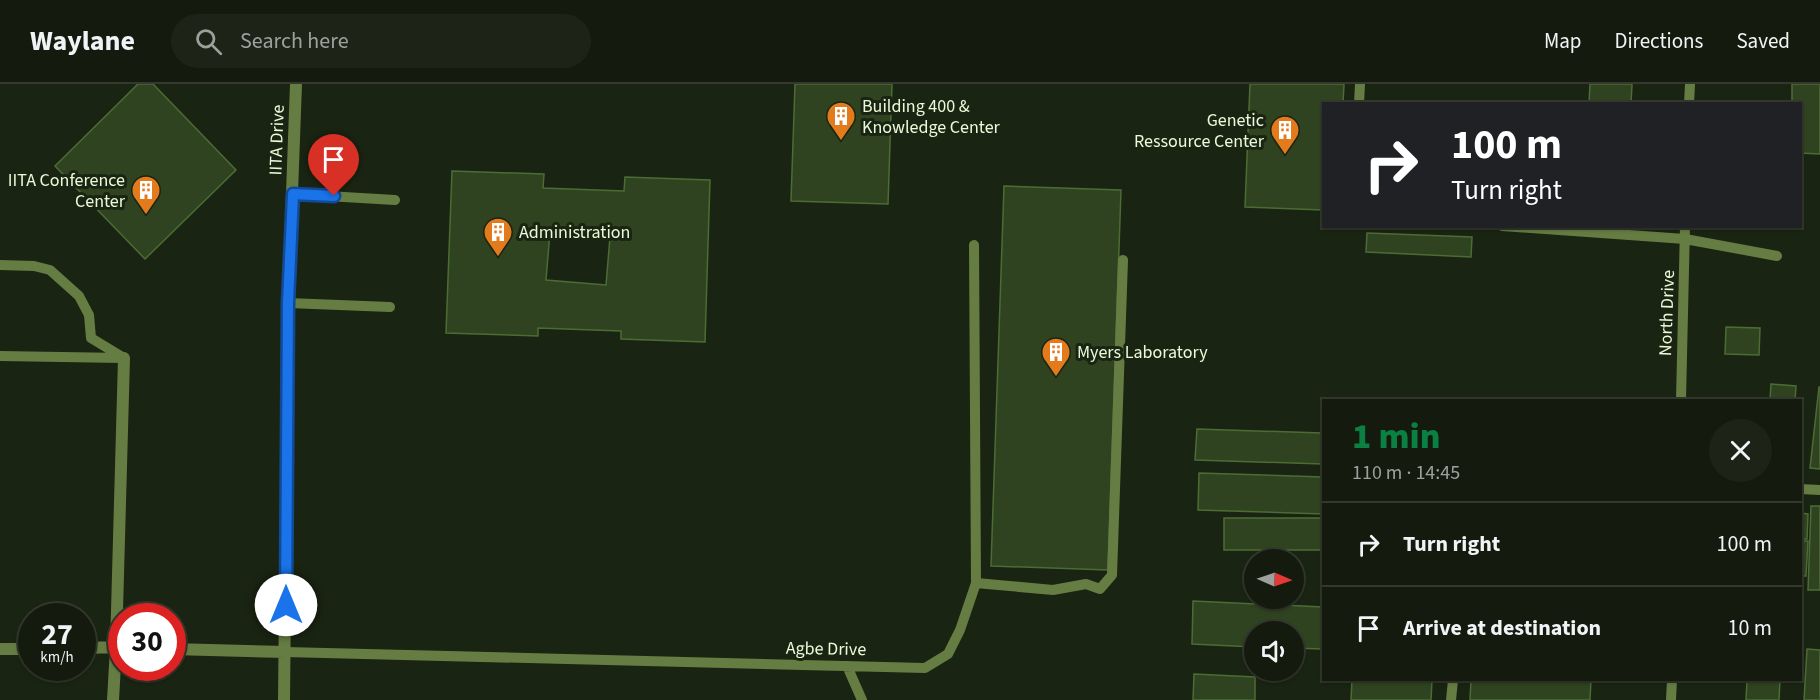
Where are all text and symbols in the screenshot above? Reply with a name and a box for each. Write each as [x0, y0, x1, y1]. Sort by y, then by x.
search box [171, 14, 591, 68]
text: Waylane [30, 21, 135, 61]
icon: search [192, 25, 225, 58]
text: Search here [240, 25, 349, 57]
text: Map [1544, 26, 1582, 56]
text: Directions [1615, 26, 1703, 56]
text: Saved [1736, 26, 1790, 56]
place label: Building 400 & Knowledge Center [862, 94, 1001, 140]
building icon: Building 400 & Knowledge Center [825, 100, 857, 142]
street label: IITA Drive [263, 104, 291, 176]
place label: Genetic Ressource Center [1134, 108, 1265, 154]
building icon: Genetic Ressource Center [1269, 114, 1301, 156]
text: 100 m [1451, 115, 1562, 175]
icon: right [1352, 126, 1430, 204]
pin [308, 134, 359, 196]
icon: arrive [317, 143, 350, 176]
place label: IITA Conference Center [8, 168, 126, 214]
text: Turn right [1451, 171, 1562, 210]
building icon: IITA Conference Center [130, 174, 162, 216]
building icon: Administration [482, 216, 514, 258]
place label: Administration [519, 220, 630, 245]
street label: North Drive [1653, 269, 1681, 356]
building icon: Myers Laboratory [1040, 336, 1072, 378]
place label: Myers Laboratory [1077, 340, 1208, 365]
text: 1 min [1352, 411, 1440, 462]
button: close [1709, 419, 1772, 482]
text: 110 m · 14:45 [1352, 459, 1460, 487]
icon: right [1352, 528, 1385, 561]
text: Turn right [1403, 528, 1500, 560]
text: 100 m [1717, 528, 1772, 560]
north arrow [1244, 549, 1304, 609]
map controls [1244, 549, 1304, 681]
position arrow [254, 573, 318, 637]
speed limit sign: 30 [108, 603, 186, 681]
icon: arrive [1352, 612, 1385, 645]
text: Arrive at destination [1403, 612, 1601, 644]
text: 10 m [1727, 612, 1772, 644]
text: 27 [41, 613, 73, 656]
button: sound [1244, 621, 1304, 681]
street label: Agbe Drive [786, 636, 866, 662]
text: km/h [40, 647, 74, 668]

